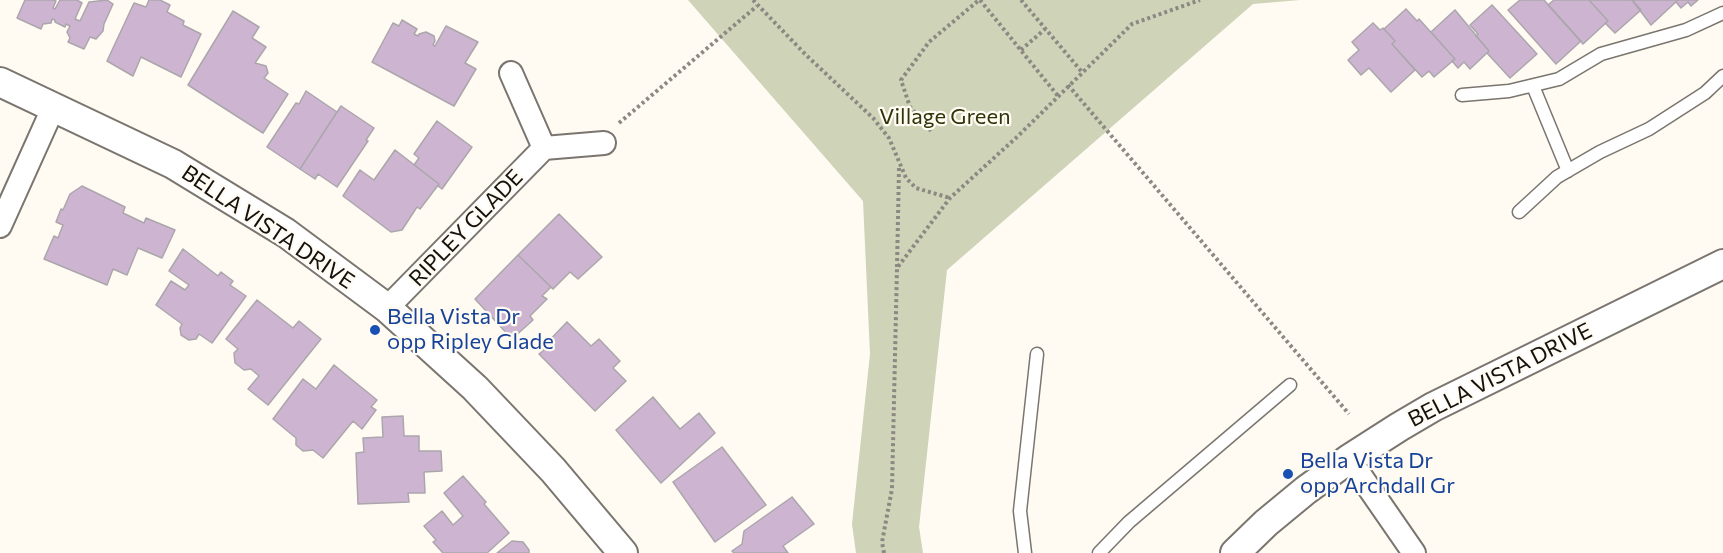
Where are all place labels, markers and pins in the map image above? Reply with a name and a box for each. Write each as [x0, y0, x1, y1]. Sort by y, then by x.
place label: Bella Vista Dr opp Ripley Glade [387, 304, 554, 356]
marker: Bella Vista Dr opp Ripley Glade [368, 323, 382, 337]
place label: Bella Vista Dr opp Archdall Gr [1300, 448, 1455, 500]
marker: Bella Vista Dr opp Archdall Gr [1281, 467, 1295, 481]

